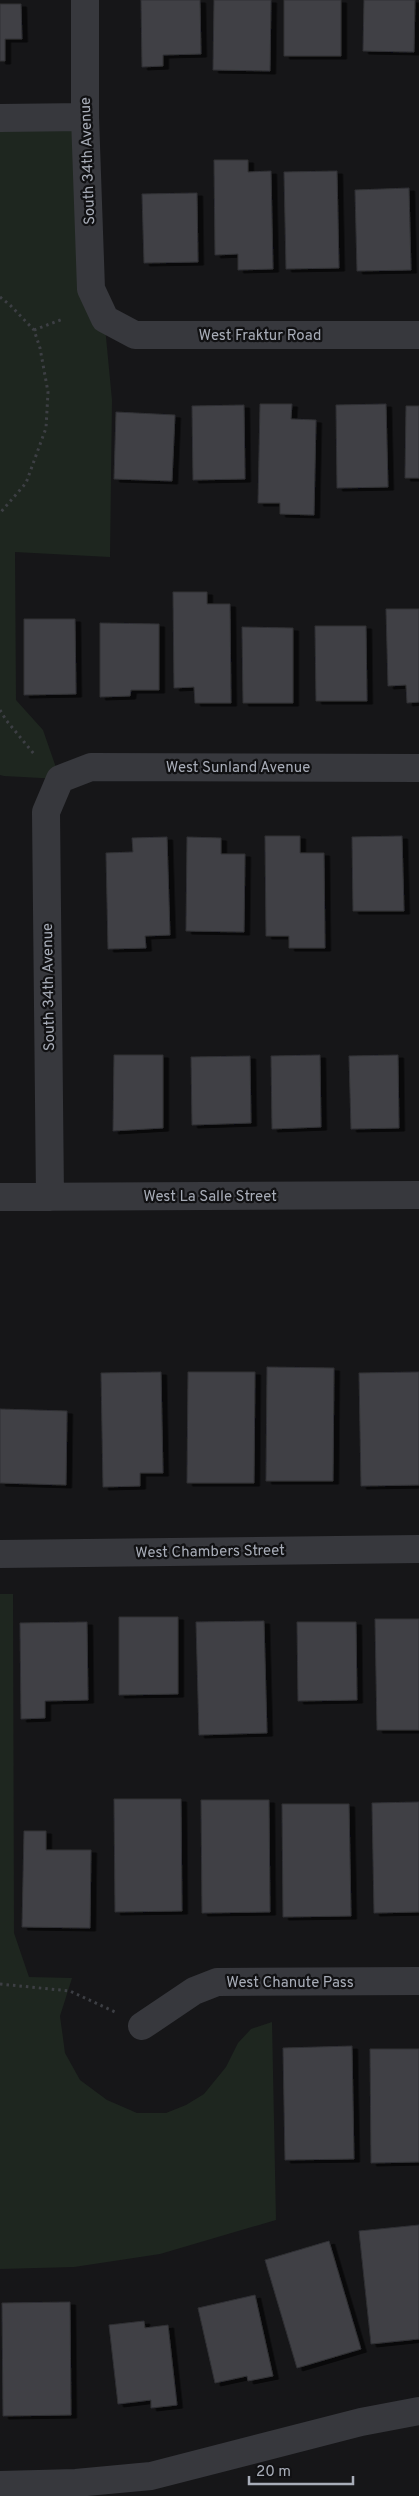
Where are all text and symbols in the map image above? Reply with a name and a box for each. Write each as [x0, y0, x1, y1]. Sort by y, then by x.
street label: South 34th Avenue [77, 97, 100, 225]
street label: West Fraktur Road [199, 327, 321, 346]
street label: West Sunland Avenue [166, 759, 310, 778]
street label: South 34th Avenue [39, 923, 60, 1051]
street label: West La Salle Street [143, 1188, 277, 1207]
street label: West Chambers Street [135, 1542, 285, 1563]
street label: West Chanute Pass [226, 1974, 354, 1993]
scale bar [249, 2454, 353, 2486]
text: 20 m [256, 2463, 291, 2482]

